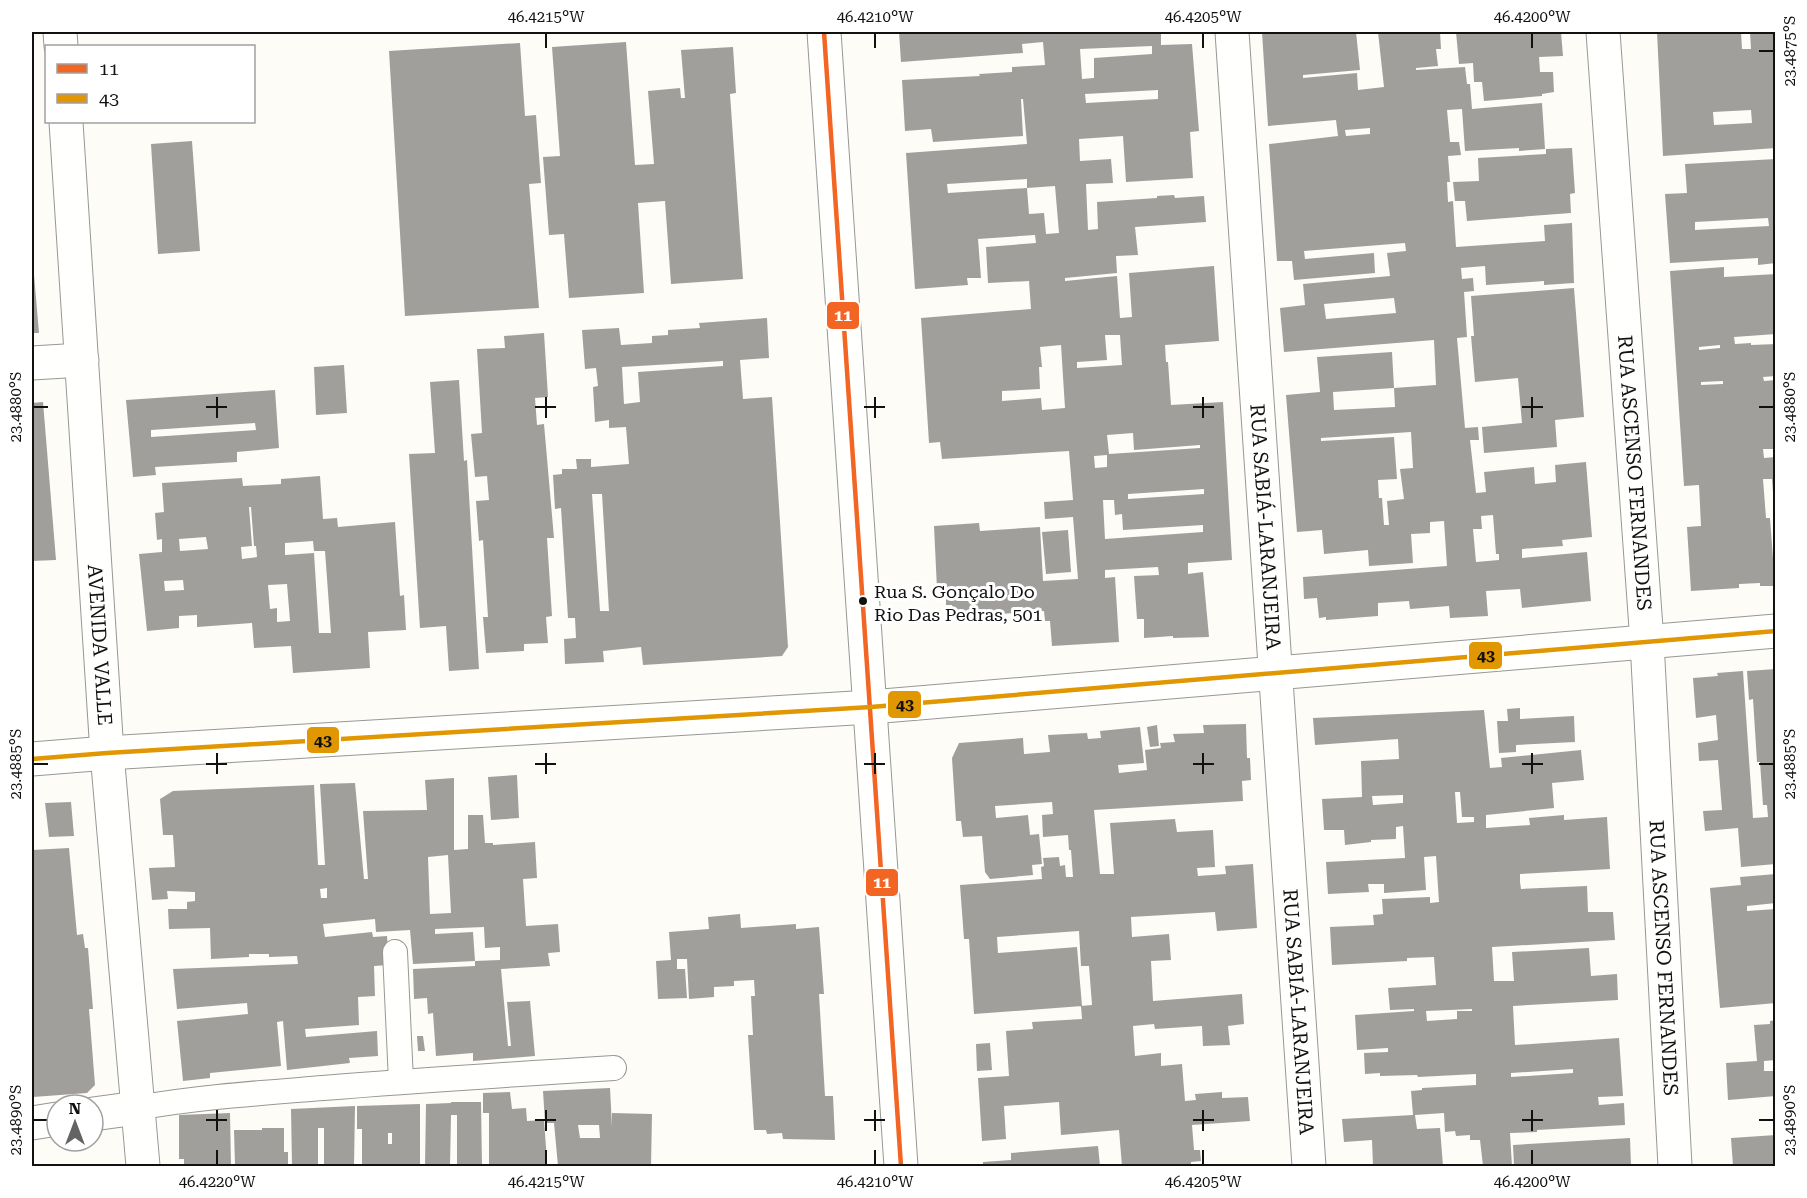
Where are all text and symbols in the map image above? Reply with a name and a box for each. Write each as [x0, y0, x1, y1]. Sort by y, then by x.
text: 46.4215°W [508, 8, 585, 26]
text: 46.4210°W [837, 8, 914, 26]
text: 46.4205°W [1165, 8, 1242, 26]
text: 46.4200°W [1494, 8, 1571, 26]
text: 23.4875°S [1781, 16, 1799, 86]
legend [45, 45, 255, 123]
text: 11 [99, 58, 119, 79]
text: 43 [99, 88, 119, 109]
line badge: 11 [826, 301, 860, 330]
text: 11 [834, 306, 852, 325]
street label: RUA ASCENSO FERNANDES [1613, 334, 1657, 612]
text: 23.4880°S [7, 372, 25, 442]
text: 23.4880°S [1781, 372, 1799, 442]
street label: RUA SABIÁ-LARANJEIRA [1245, 403, 1286, 651]
street label: AVENIDA VALLE [83, 564, 117, 726]
place label: Rua S. Gonçalo Do Rio Das Pedras, 501 [874, 581, 1043, 625]
marker: Rua S. Gonçalo Do Rio Das Pedras, 501 [857, 595, 869, 607]
line badge: 43 [1468, 641, 1503, 670]
text: 43 [1477, 646, 1495, 665]
line badge: 43 [887, 690, 922, 719]
text: 43 [896, 695, 914, 714]
line badge: 43 [306, 726, 340, 754]
text: 23.4885°S [7, 729, 25, 799]
text: 23.4885°S [1781, 729, 1799, 799]
text: 43 [314, 731, 332, 750]
street label: RUA ASCENSO FERNANDES [1645, 819, 1683, 1097]
line badge: 11 [865, 868, 899, 897]
text: 11 [873, 873, 891, 892]
street label: RUA SABIÁ-LARANJEIRA [1278, 888, 1319, 1136]
text: 23.4890°S [7, 1085, 25, 1155]
text: 23.4890°S [1781, 1085, 1799, 1155]
north arrow [45, 1093, 105, 1153]
text: N [69, 1099, 81, 1118]
text: 46.4220°W [179, 1173, 256, 1191]
text: 46.4215°W [508, 1173, 585, 1191]
text: 46.4210°W [837, 1173, 914, 1191]
text: 46.4205°W [1165, 1173, 1242, 1191]
text: 46.4200°W [1494, 1173, 1571, 1191]

